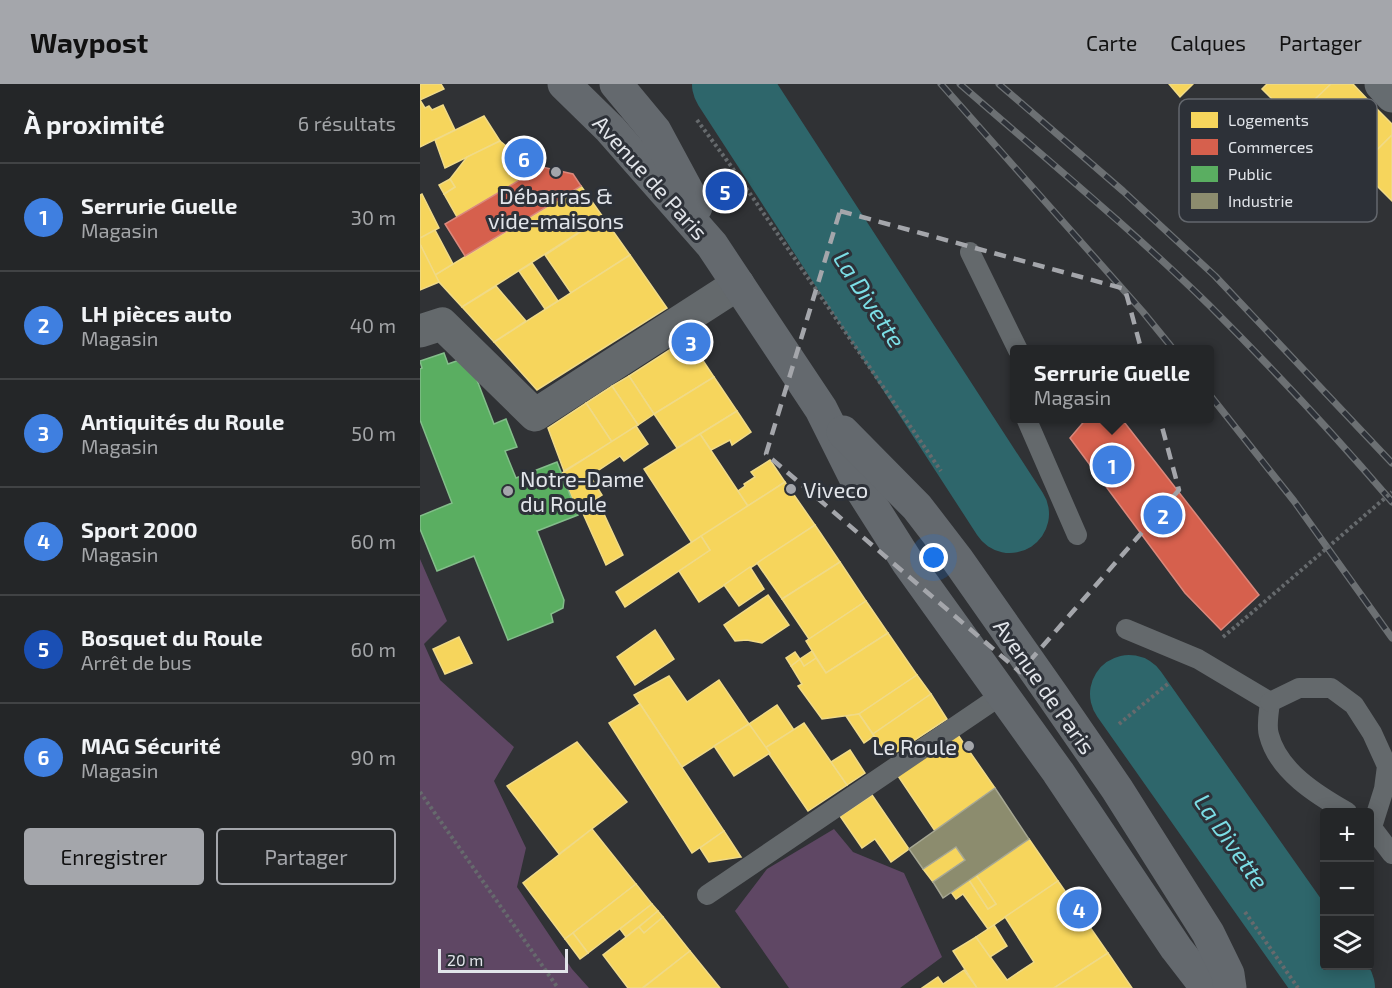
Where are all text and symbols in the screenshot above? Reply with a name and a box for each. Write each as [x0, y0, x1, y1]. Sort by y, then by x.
text: Waypost [30, 25, 148, 59]
text: Carte [1086, 30, 1137, 55]
text: Calques [1170, 30, 1246, 55]
text: Partager [1279, 30, 1362, 55]
legend [1179, 99, 1377, 222]
text: À proximité [24, 108, 165, 139]
street label: Avenue de Paris [588, 109, 714, 245]
text: Logements [1228, 110, 1309, 129]
text: 6 résultats [298, 111, 396, 135]
pin: 6 [504, 136, 544, 181]
text: Commerces [1228, 137, 1313, 156]
text: Public [1228, 164, 1272, 183]
marker: Débarras & vide-maisons [549, 165, 563, 179]
pin: 5 [706, 168, 744, 214]
place label: Débarras & vide-maisons [488, 182, 624, 233]
text: Industrie [1228, 191, 1293, 210]
text: Serrurie Guelle [81, 192, 237, 218]
text: 1 [39, 205, 48, 229]
text: 30 m [351, 205, 396, 229]
text: Magasin [81, 218, 158, 242]
water label: La Divette [828, 245, 912, 353]
text: LH pièces auto [81, 300, 232, 326]
text: 2 [38, 313, 49, 337]
text: 40 m [350, 313, 396, 337]
pin: 3 [672, 320, 710, 364]
text: Magasin [81, 326, 158, 350]
popup [1010, 345, 1214, 423]
text: Serrurie Guelle [1034, 359, 1190, 385]
text: Magasin [1034, 385, 1111, 409]
text: Antiquités du Roule [81, 408, 284, 434]
text: 3 [38, 421, 49, 445]
text: 50 m [351, 421, 396, 445]
text: Magasin [81, 434, 158, 458]
pin: 1 [1092, 442, 1132, 488]
place label: Notre-Dame du Roule [520, 465, 644, 516]
place label: Viveco [803, 476, 868, 502]
marker: Viveco [784, 482, 798, 496]
marker: Notre-Dame du Roule [501, 484, 515, 498]
pin: 2 [1144, 492, 1182, 538]
text: Sport 2000 [81, 516, 198, 542]
text: 4 [37, 529, 50, 553]
text: 60 m [351, 529, 396, 553]
text: Magasin [81, 542, 158, 566]
your location [919, 543, 948, 572]
street label: Avenue de Paris [989, 614, 1101, 758]
text: Bosquet du Roule [81, 624, 263, 650]
text: 5 [38, 637, 49, 661]
text: 60 m [351, 637, 396, 661]
text: Arrêt de bus [81, 650, 192, 674]
text: MAG Sécurité [81, 732, 221, 758]
place label: Le Roule [872, 733, 957, 759]
marker: Le Roule [962, 739, 976, 753]
text: 6 [38, 745, 49, 769]
text: 90 m [351, 745, 396, 769]
text: Magasin [81, 758, 158, 782]
water label: La Divette [1189, 788, 1275, 894]
map controls [1320, 808, 1374, 970]
button: + [1320, 808, 1374, 862]
button: Enregistrer [24, 828, 204, 885]
button: Partager [216, 828, 396, 885]
button: − [1320, 862, 1374, 916]
pin: 4 [1060, 886, 1098, 932]
button: layers [1320, 916, 1374, 970]
scale bar [438, 946, 568, 974]
text: 20 m [447, 950, 483, 969]

